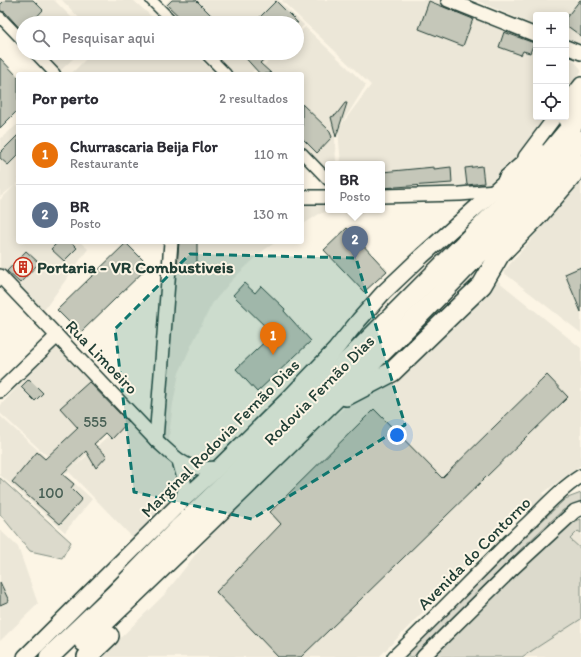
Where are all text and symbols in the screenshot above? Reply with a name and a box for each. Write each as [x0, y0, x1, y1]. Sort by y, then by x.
map controls [533, 12, 569, 120]
button: + [533, 12, 569, 48]
search box [16, 16, 304, 60]
icon: search [30, 27, 52, 49]
text: Pesquisar aqui [62, 29, 155, 47]
button: − [533, 48, 569, 84]
button: locate [533, 84, 569, 120]
text: Por perto [32, 88, 99, 108]
text: 2 resultados [219, 91, 288, 106]
text: Churrascaria Beija Flor [70, 138, 218, 156]
text: 1 [42, 147, 48, 162]
text: 110 m [254, 147, 288, 162]
text: Restaurante [70, 156, 139, 171]
popup [325, 161, 385, 213]
text: BR [340, 171, 359, 189]
text: Posto [340, 189, 370, 204]
text: BR [70, 198, 89, 216]
text: 2 [42, 207, 48, 222]
text: 130 m [253, 207, 288, 222]
text: Posto [70, 216, 101, 231]
pin: 2 [342, 226, 368, 259]
building icon: Portaria - VR Combustiveis [12, 256, 34, 278]
place label: Portaria - VR Combustiveis [37, 257, 234, 277]
street label: Rua Limoeiro [62, 316, 142, 398]
pin: 1 [260, 322, 286, 355]
street label: Rodovia Fernão Dias [260, 331, 378, 449]
street label: Marginal Rodovia Fernão Dias [137, 355, 303, 521]
house number: 555 [83, 413, 107, 431]
your location [387, 425, 407, 445]
house number: 100 [38, 484, 64, 502]
street label: Avenida do Contorno [413, 492, 535, 614]

